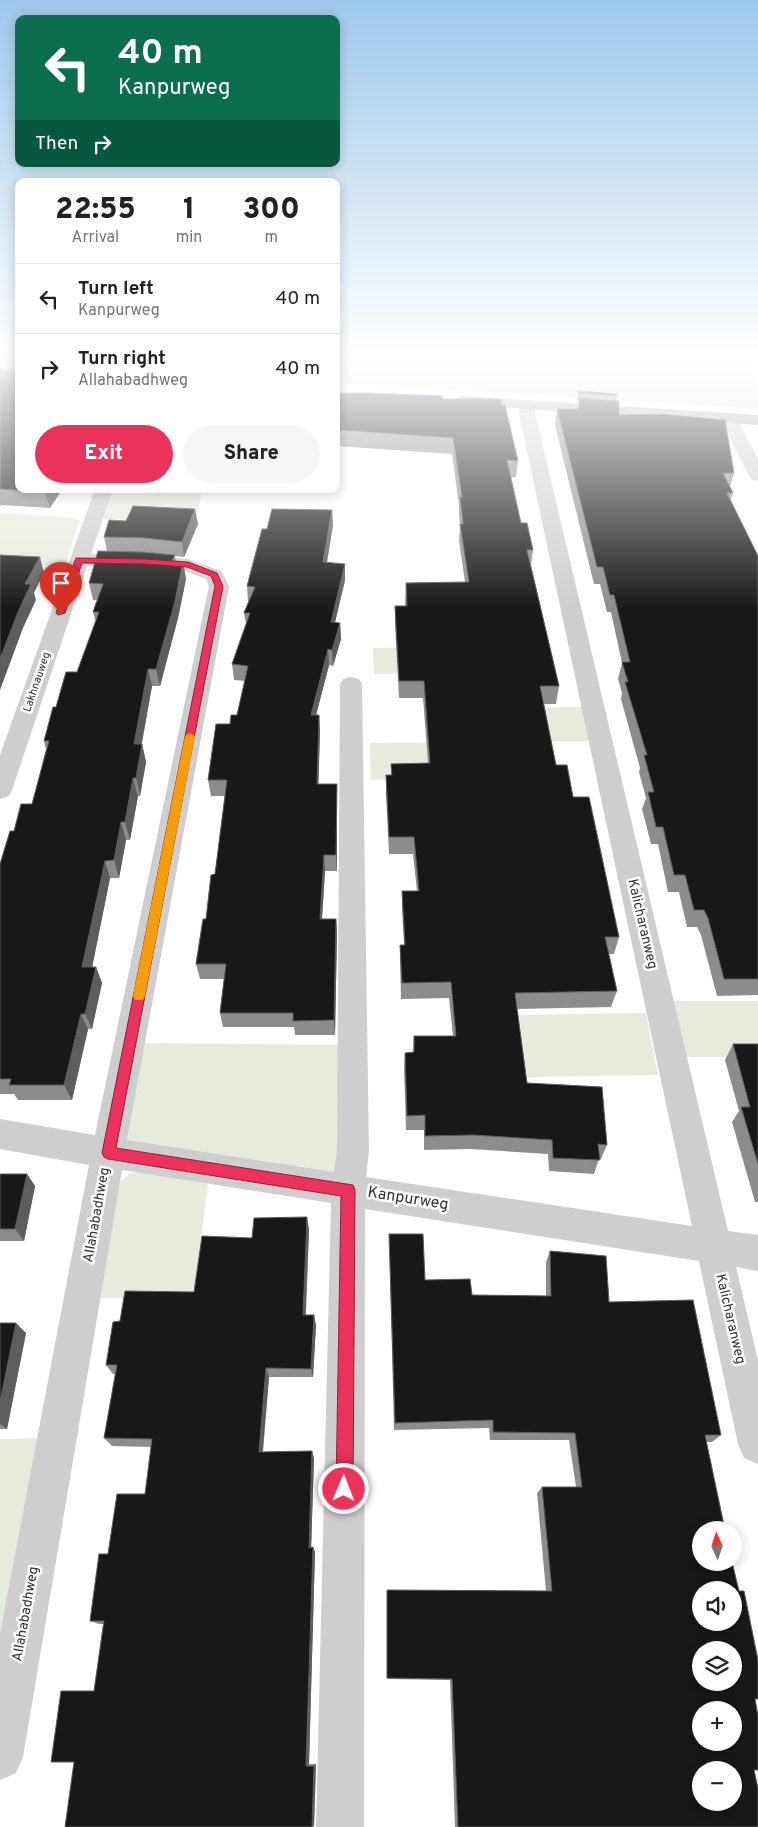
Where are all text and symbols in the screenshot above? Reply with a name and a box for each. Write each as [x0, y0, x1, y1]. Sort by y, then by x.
text: 40 m [118, 32, 203, 76]
icon: left [35, 35, 100, 100]
text: Kanpurweg [118, 75, 230, 102]
icon: right [88, 130, 116, 158]
text: Then [35, 132, 78, 156]
text: 22:55 [55, 192, 136, 229]
text: 1 [183, 192, 195, 229]
text: 300 [242, 192, 300, 229]
text: Arrival [72, 228, 119, 248]
text: min [176, 228, 202, 248]
text: m [264, 228, 278, 248]
text: Turn left [78, 277, 154, 301]
icon: left [35, 285, 63, 313]
text: 40 m [275, 287, 320, 311]
text: Kanpurweg [78, 301, 160, 321]
text: Turn right [78, 347, 166, 371]
icon: right [35, 355, 63, 383]
text: 40 m [275, 357, 320, 381]
text: Allahabadhweg [78, 371, 188, 391]
button: Exit [35, 425, 173, 483]
button: Share [183, 425, 320, 483]
pin [40, 562, 82, 613]
icon: arrive [47, 569, 75, 597]
street label: Lakhnauweg [20, 650, 54, 714]
street label: Kalicharanweg [623, 877, 661, 971]
street label: Allahabadhweg [80, 1166, 114, 1264]
street label: Kanpurweg [366, 1183, 450, 1215]
street label: Kalicharanweg [711, 1272, 749, 1366]
position arrow [317, 1462, 369, 1514]
north arrow [692, 1521, 742, 1571]
map controls [692, 1521, 742, 1811]
street label: Allahabadhweg [9, 1565, 43, 1663]
button: sound [692, 1581, 742, 1631]
button: layers [692, 1641, 742, 1691]
button: + [692, 1701, 742, 1751]
button: − [692, 1761, 742, 1811]

